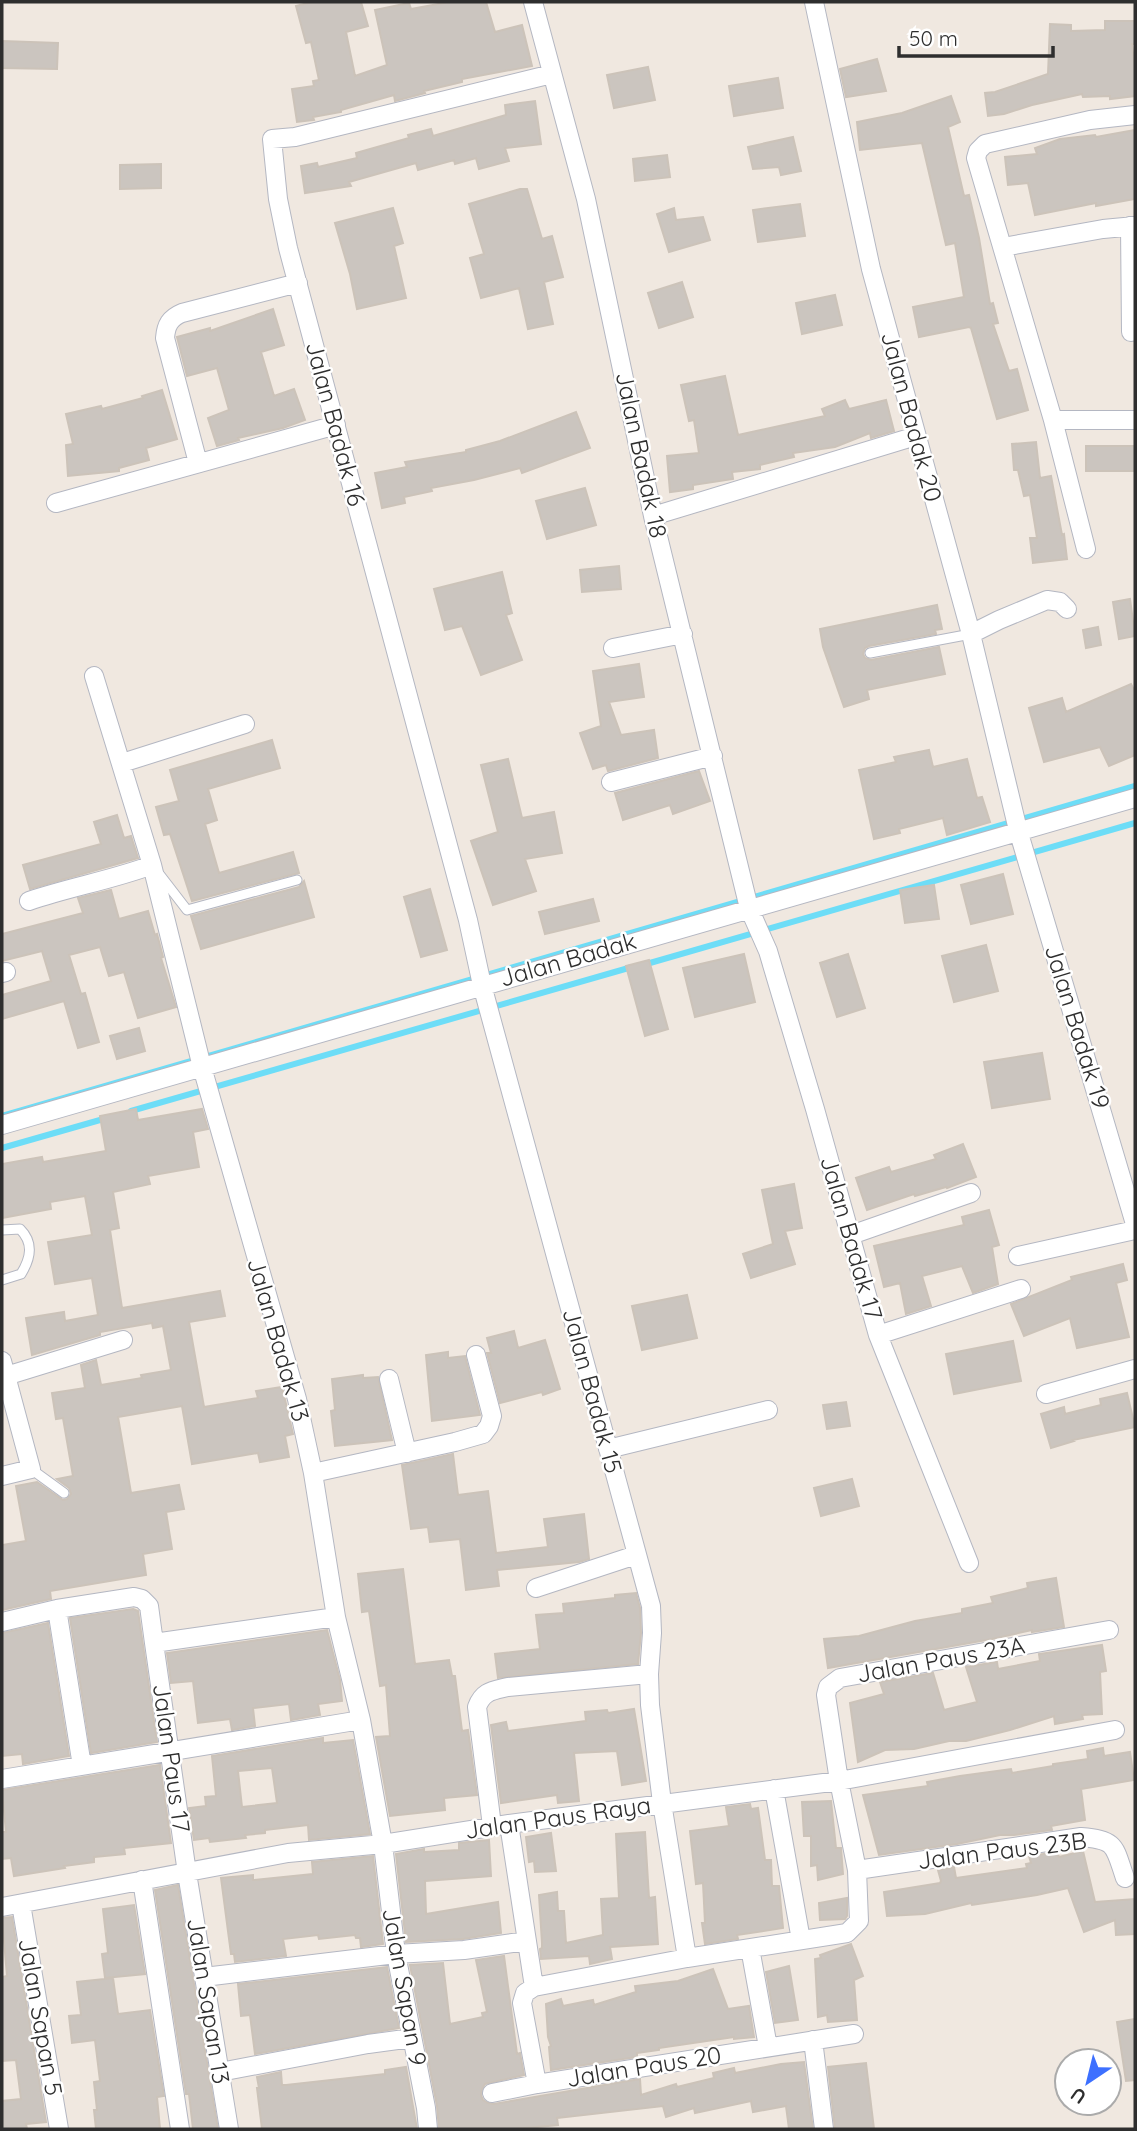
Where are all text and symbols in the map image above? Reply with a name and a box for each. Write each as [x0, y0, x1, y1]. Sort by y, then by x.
scale bar [899, 14, 1053, 58]
text: 50 m [909, 25, 958, 51]
street label: Jalan Badak 20 [875, 328, 949, 505]
street label: Jalan Badak 16 [300, 338, 372, 509]
street label: Jalan Badak 18 [610, 369, 674, 541]
street label: Jalan Badak [496, 925, 640, 993]
street label: Jalan Badak 19 [1039, 941, 1117, 1112]
street label: Jalan Badak 17 [814, 1153, 890, 1323]
street label: Jalan Badak 13 [241, 1254, 317, 1425]
street label: Jalan Badak 15 [557, 1305, 629, 1476]
street label: Jalan Paus 23A [854, 1629, 1027, 1689]
street label: Jalan Paus 17 [147, 1682, 197, 1834]
street label: Jalan Paus Raya [463, 1789, 653, 1845]
street label: Jalan Paus 23B [916, 1825, 1088, 1875]
street label: Jalan Sapan 9 [376, 1906, 434, 2068]
street label: Jalan Sapan 13 [181, 1916, 237, 2086]
street label: Jalan Sapan 5 [12, 1936, 70, 2098]
street label: Jalan Paus 20 [564, 2039, 723, 2093]
north arrow [1053, 2047, 1123, 2117]
text: U [1066, 2082, 1091, 2110]

